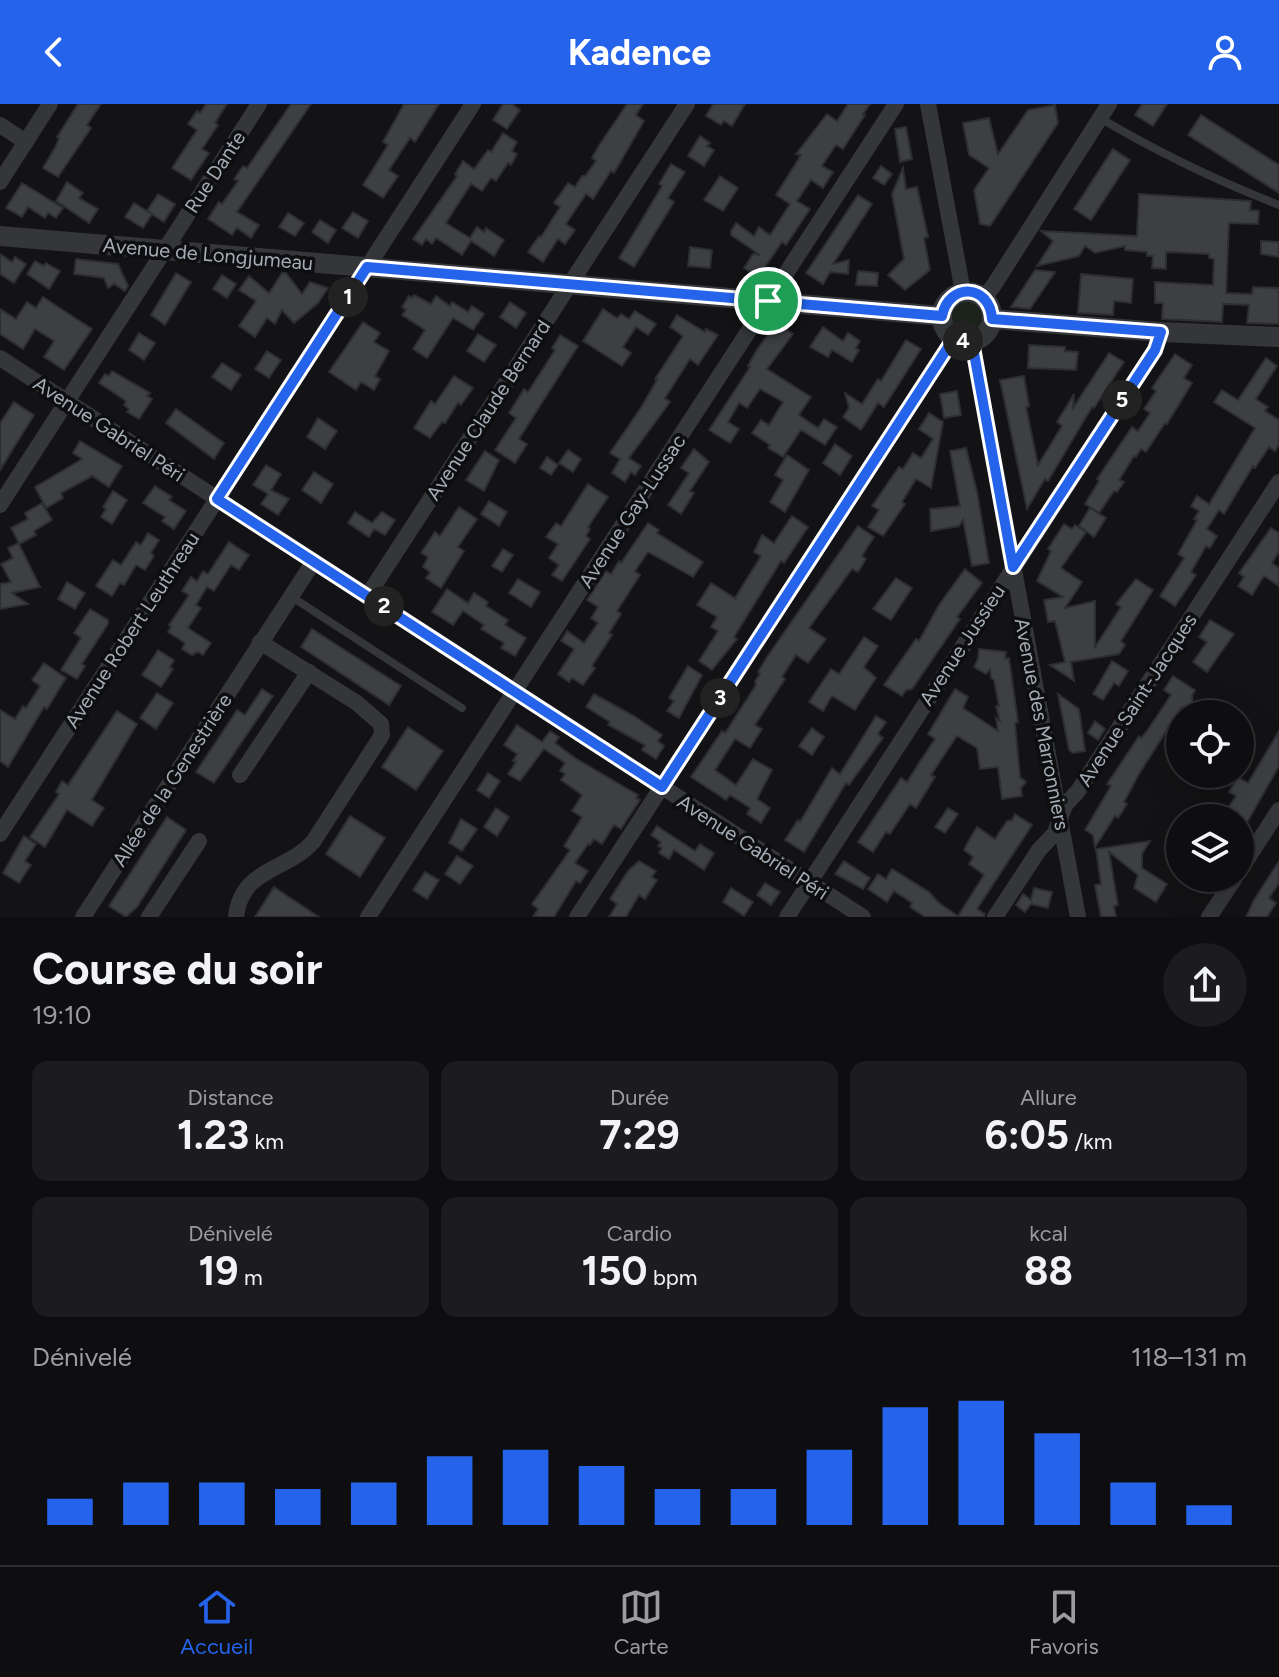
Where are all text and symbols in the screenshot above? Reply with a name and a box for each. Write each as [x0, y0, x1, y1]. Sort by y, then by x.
icon: back [32, 30, 76, 74]
icon: person [1203, 30, 1247, 74]
text: Kadence [568, 31, 711, 74]
street label: Rue Dante [180, 126, 250, 218]
street label: Avenue de Longjumeau [102, 233, 314, 275]
pin [734, 267, 802, 335]
pin: 1 [328, 277, 368, 317]
icon: arrive [746, 279, 790, 323]
text: 1 [343, 283, 353, 310]
street label: Avenue Claude Bernard [421, 315, 555, 505]
pin: 4 [943, 321, 983, 361]
text: 4 [956, 327, 970, 354]
street label: Avenue Gabriel Péri [29, 371, 189, 487]
pin: 5 [1102, 380, 1142, 420]
text: 5 [1116, 386, 1128, 413]
street label: Avenue Gay-Lussac [573, 430, 691, 592]
street label: Avenue Robert Leuthreau [60, 528, 204, 732]
street label: Avenue Jussieu [914, 580, 1010, 710]
pin: 2 [364, 586, 404, 626]
text: 2 [378, 592, 390, 619]
street label: Avenue Saint-Jacques [1072, 609, 1202, 791]
street label: Avenue des Marronniers [1010, 616, 1074, 832]
pin: 3 [700, 678, 740, 718]
text: 3 [714, 684, 726, 711]
street label: Allée de la Genestrière [107, 689, 237, 871]
map controls [1166, 700, 1254, 892]
button: locate [1166, 700, 1254, 788]
street label: Avenue Gabriel Péri [673, 789, 833, 905]
button: layers [1166, 804, 1254, 892]
text: Course du soir [32, 942, 322, 995]
button: share [1163, 943, 1247, 1027]
text: 19:10 [32, 999, 91, 1031]
text: Distance [187, 1084, 274, 1111]
text: Durée [610, 1084, 669, 1111]
text: Allure [1020, 1084, 1077, 1111]
text: 1.23 [177, 1111, 249, 1159]
text: 7:29 [599, 1111, 680, 1159]
text: 6:05 [985, 1111, 1069, 1159]
text: km [249, 1128, 284, 1155]
text: /km [1069, 1128, 1112, 1155]
text: Dénivelé [188, 1220, 273, 1247]
text: Cardio [607, 1220, 672, 1247]
text: kcal [1029, 1220, 1068, 1247]
text: 19 [198, 1247, 238, 1295]
text: 150 [581, 1247, 647, 1295]
text: 88 [1024, 1247, 1073, 1295]
text: m [238, 1264, 263, 1291]
text: bpm [647, 1264, 698, 1291]
text: Dénivelé [32, 1341, 132, 1373]
text: 118–131 m [1131, 1341, 1247, 1373]
tab: Accueil [180, 1585, 253, 1660]
tab: Carte [614, 1585, 668, 1660]
tab: Favoris [1029, 1585, 1099, 1660]

